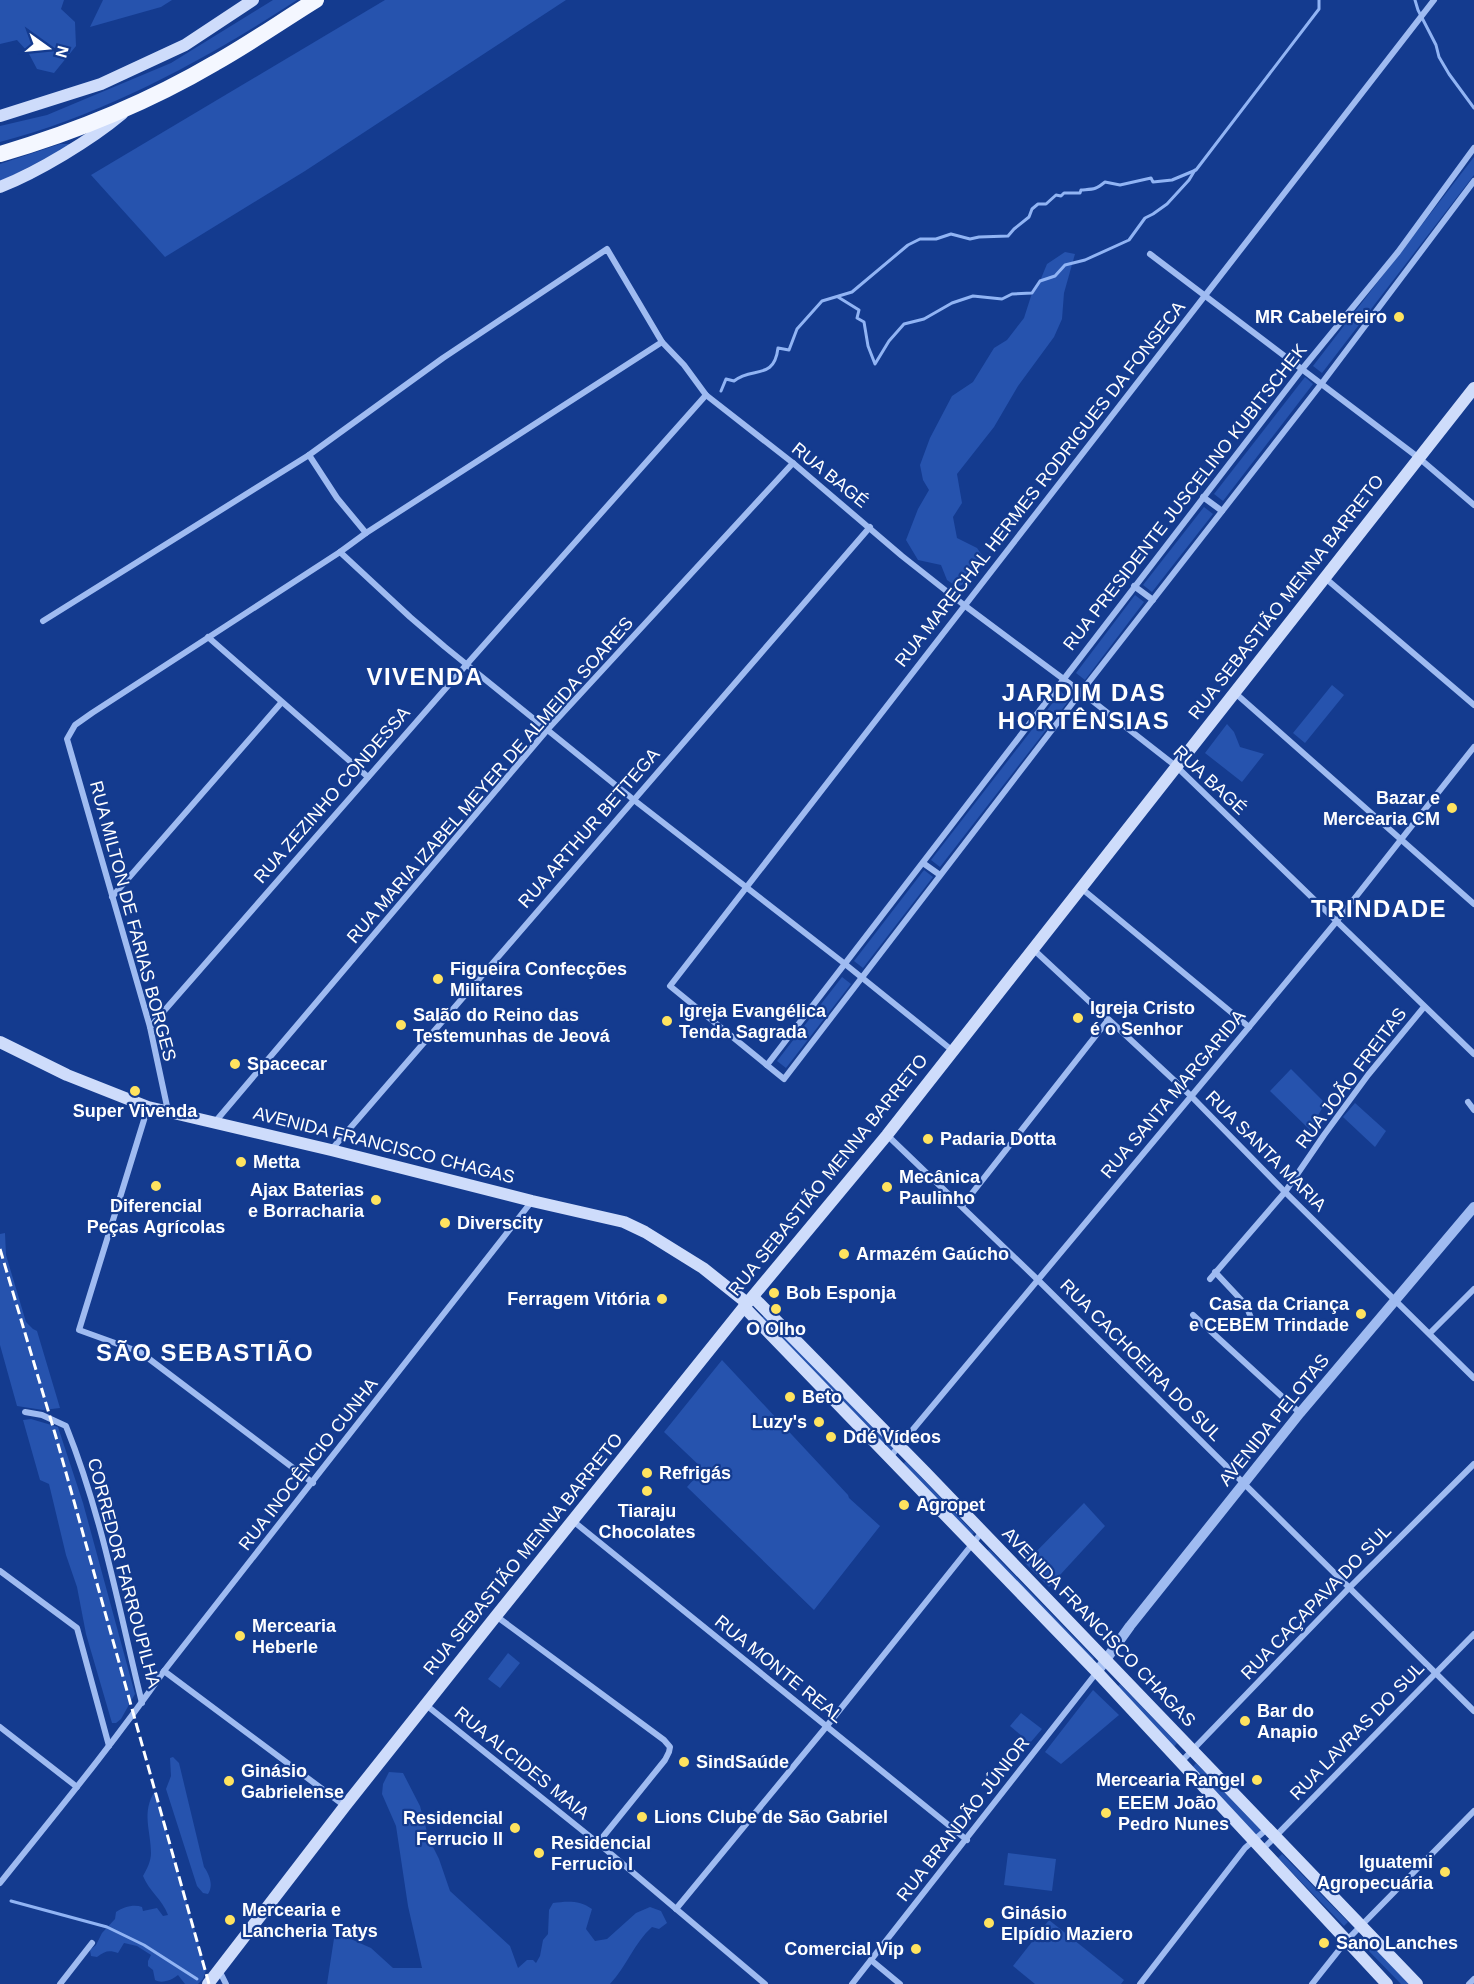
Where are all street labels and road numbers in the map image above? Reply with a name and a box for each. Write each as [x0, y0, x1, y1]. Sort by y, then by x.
street label: RUA MARECHAL HERMES RODRIGUES DA FONSECA [891, 297, 1189, 671]
street label: RUA PRESIDENTE JUSCELINO KUBITSCHEK [1059, 340, 1311, 654]
street label: RUA BAGÉ [788, 438, 872, 512]
street label: RUA SEBASTIÃO MENNA BARRETO [1184, 470, 1388, 723]
street label: RUA MARIA IZABEL MEYER DE ALMEIDA SOARES [343, 613, 637, 947]
street label: RUA ZEZINHO CONDESSA [250, 703, 414, 887]
street label: RUA BAGÉ [1170, 741, 1250, 819]
street label: RUA ARTHUR BETTEGA [514, 744, 664, 912]
street label: RUA MILTON DE FARIAS BORGES [86, 779, 180, 1063]
street label: RUA JOÃO FREITAS [1291, 1003, 1410, 1152]
street label: RUA SANTA MARGARIDA [1097, 1006, 1249, 1182]
street label: RUA SEBASTIÃO MENNA BARRETO [724, 1050, 932, 1300]
street label: RUA SANTA MARIA [1202, 1087, 1330, 1215]
street label: AVENIDA FRANCISCO CHAGAS [251, 1103, 517, 1187]
street label: RUA CACHOEIRA DO SUL [1056, 1275, 1226, 1445]
street label: AVENIDA PELOTAS [1215, 1350, 1333, 1490]
street label: RUA INOCÊNCIO CUNHA [235, 1374, 381, 1554]
street label: RUA SEBASTIÃO MENNA BARRETO [419, 1429, 627, 1679]
street label: CORREDOR FARROUPILHA [84, 1456, 164, 1690]
street label: RUA CAÇAPAVA DO SUL [1237, 1521, 1395, 1683]
street label: AVENIDA FRANCISCO CHAGAS [998, 1523, 1200, 1731]
street label: RUA MONTE REAL [711, 1611, 847, 1727]
street label: RUA LAVRAS DO SUL [1286, 1658, 1428, 1804]
street label: RUA ALCIDES MAIA [451, 1703, 593, 1823]
street label: RUA BRANDÃO JÚNIOR [892, 1732, 1033, 1905]

